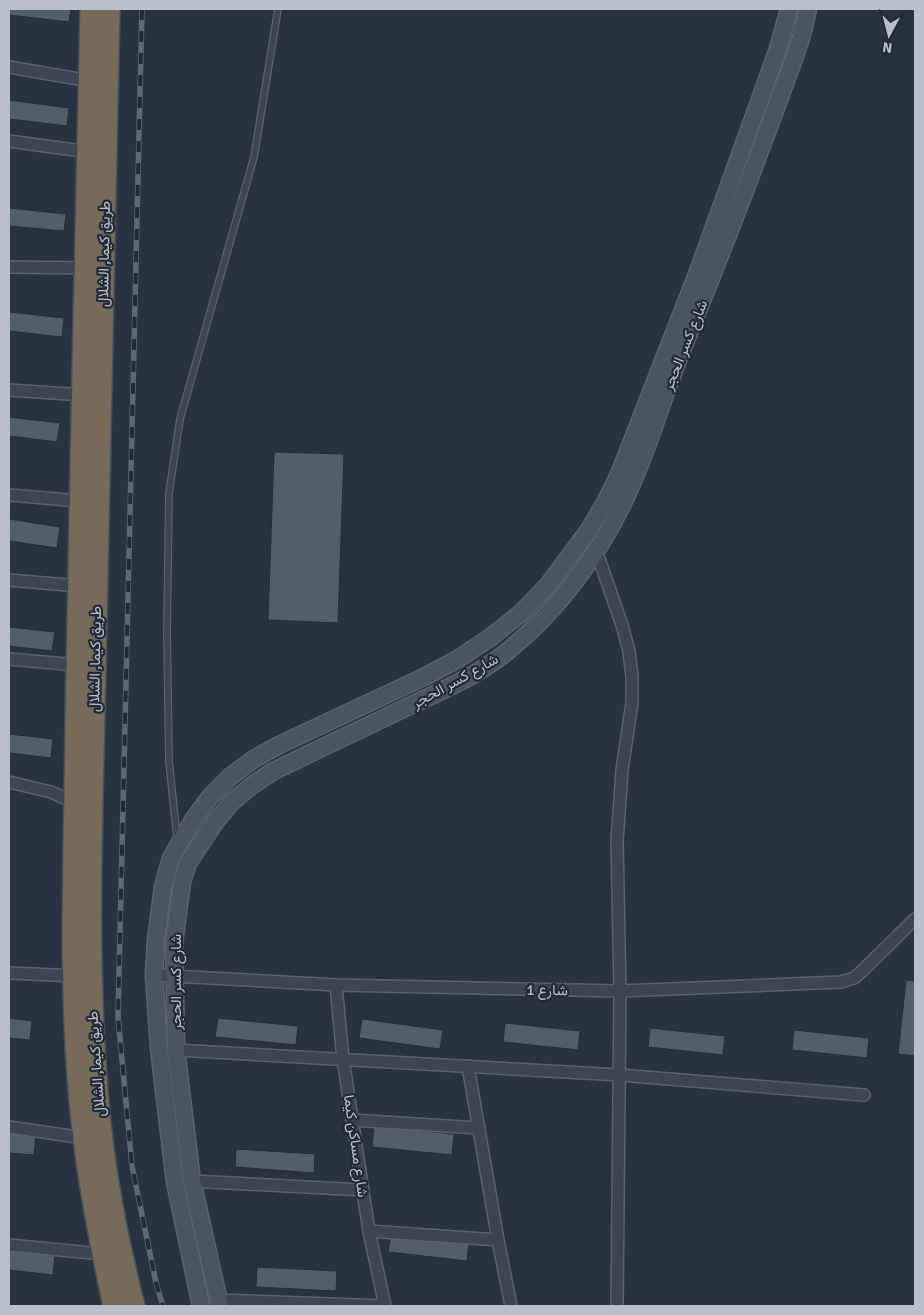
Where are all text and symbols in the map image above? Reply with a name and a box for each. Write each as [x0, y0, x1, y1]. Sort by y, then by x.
north arrow [864, 10, 914, 60]
text: N [882, 38, 893, 56]
street label: طريق كيما, الشلال [94, 201, 115, 307]
street label: شارع كسر الحجر [658, 297, 713, 395]
street label: طريق كيما, الشلال [85, 606, 106, 712]
street label: شارع كسر الحجر [408, 650, 502, 714]
street label: شارع كسر الحجر [167, 934, 187, 1031]
street label: شارع 1 [526, 981, 568, 1001]
street label: طريق كيما, الشلال [83, 1010, 110, 1118]
street label: شارع مساكن كيما [338, 1094, 372, 1199]

